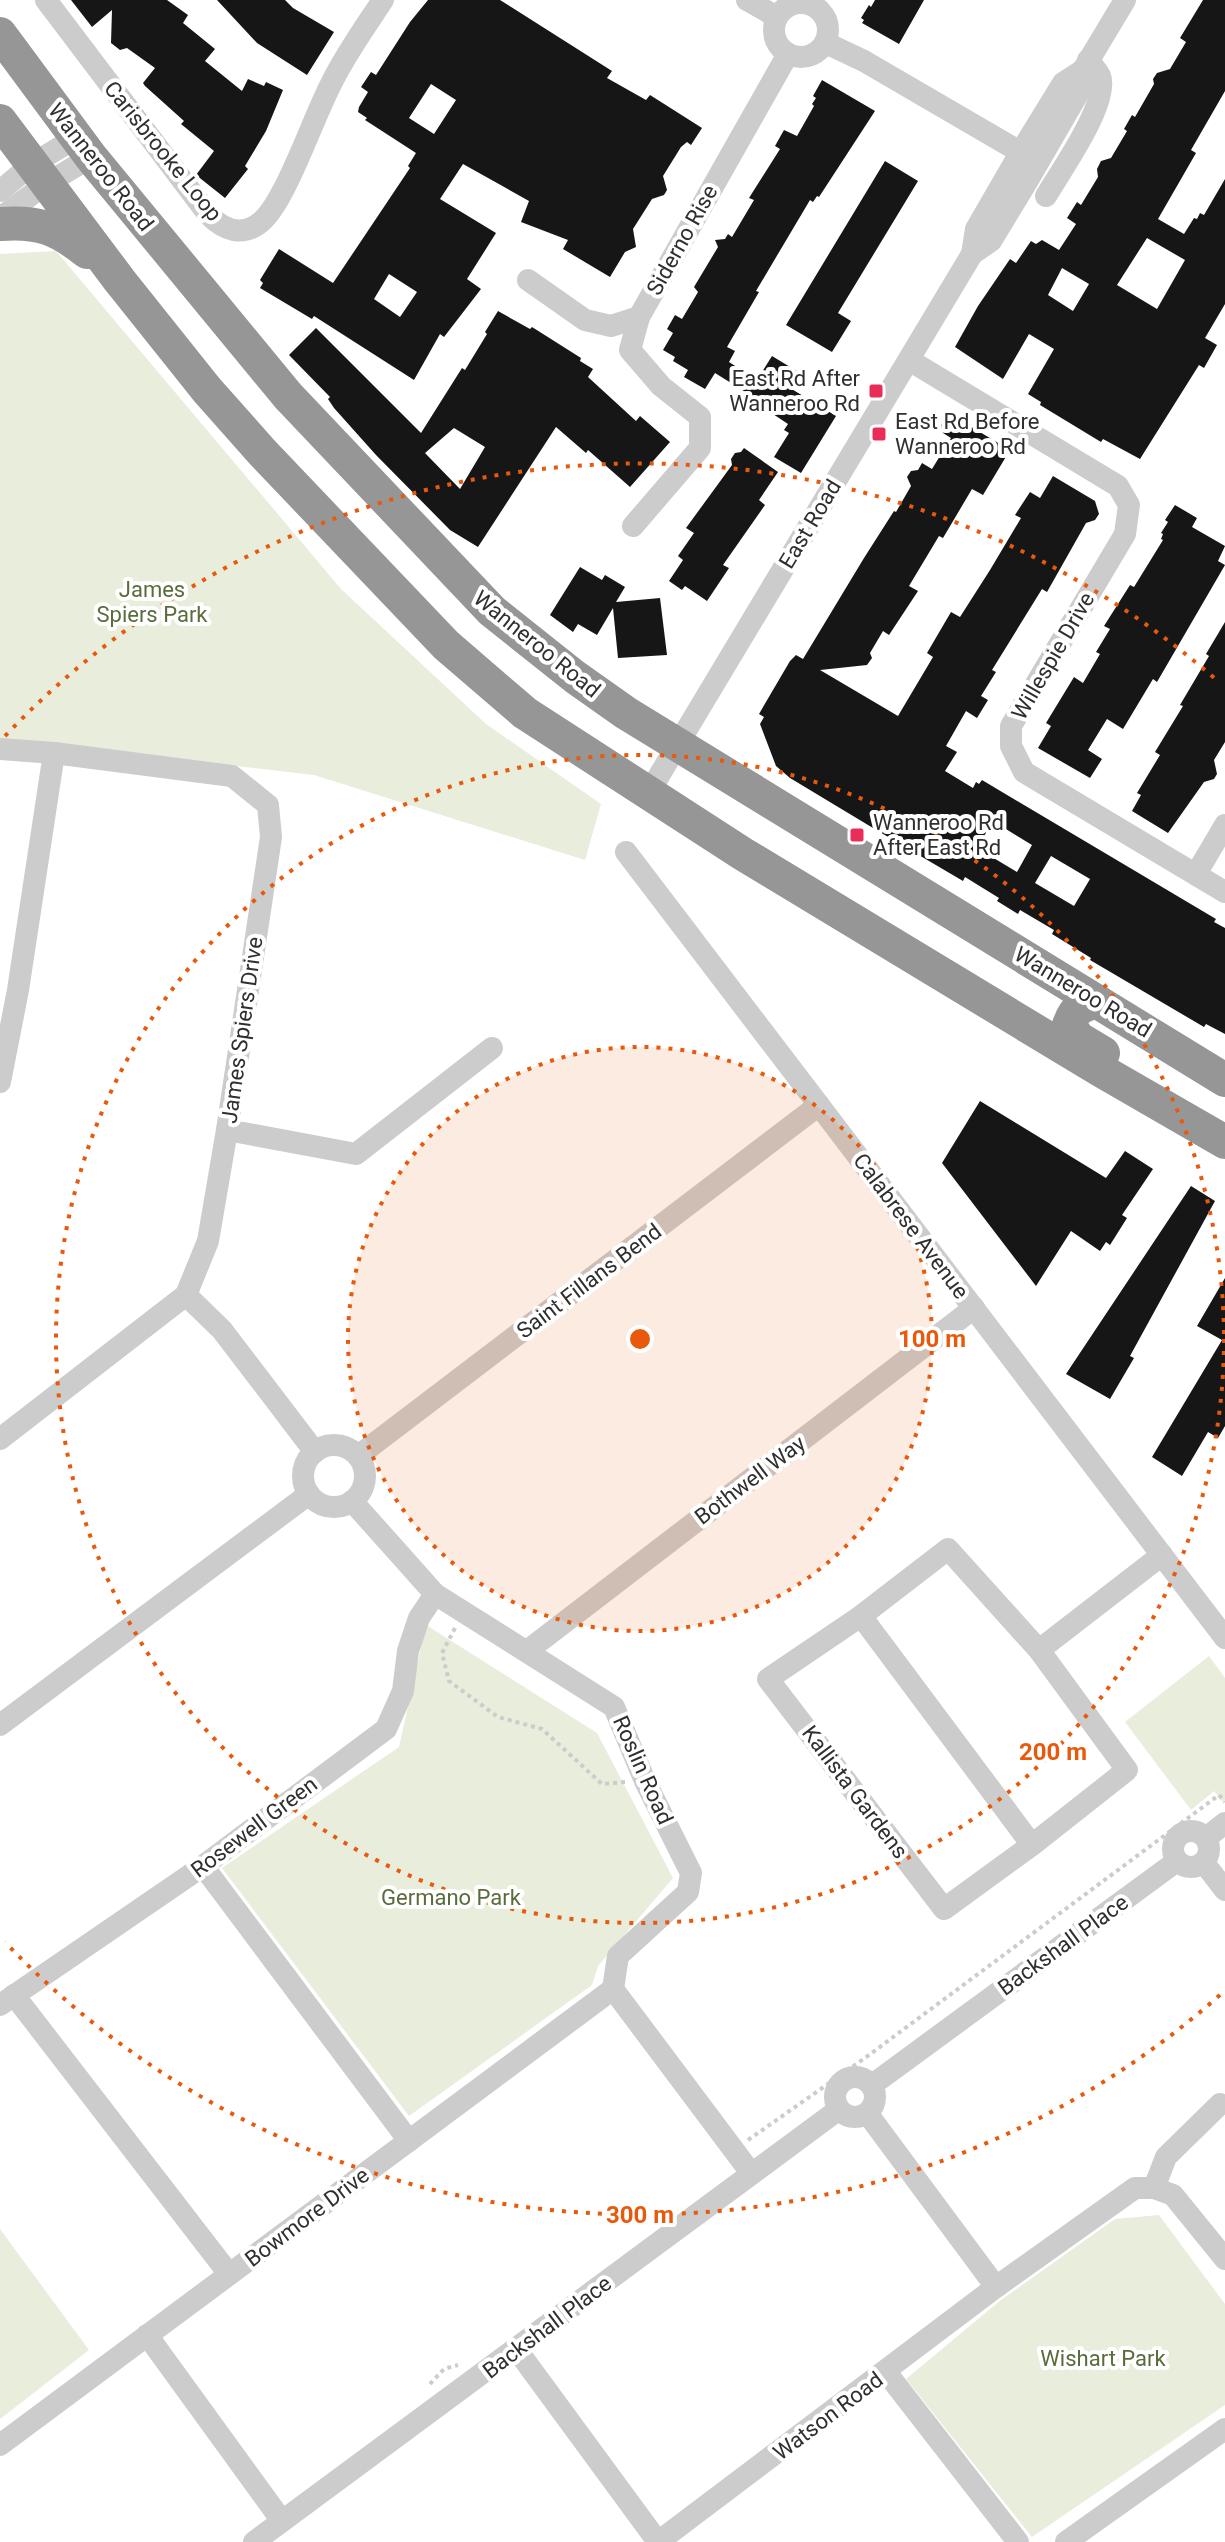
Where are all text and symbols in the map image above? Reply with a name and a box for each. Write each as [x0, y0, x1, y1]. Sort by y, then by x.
street label: Carisbrooke Loop [99, 76, 227, 226]
street label: Wanneroo Road [43, 98, 159, 236]
street label: Siderno Rise [641, 181, 723, 299]
place label: East Rd After Wanneroo Rd [729, 366, 861, 416]
marker: East Rd After Wanneroo Rd [867, 382, 885, 400]
place label: East Rd Before Wanneroo Rd [895, 409, 1039, 459]
marker: East Rd Before Wanneroo Rd [870, 425, 888, 443]
street label: East Road [774, 475, 846, 573]
park label: James Spiers Park [96, 577, 208, 627]
street label: Wanneroo Road [469, 585, 605, 703]
street label: Willespie Drive [1006, 588, 1100, 724]
place label: Wanneroo Rd After East Rd [873, 810, 1004, 860]
marker: Wanneroo Rd After East Rd [848, 826, 866, 844]
street label: James Spiers Drive [217, 935, 267, 1125]
street label: Wanneroo Road [1010, 941, 1156, 1043]
street label: Calabrese Avenue [848, 1148, 974, 1304]
street label: Saint Fillans Bend [512, 1219, 666, 1343]
centre of rings [626, 1325, 654, 1353]
text: 100 m [898, 1325, 966, 1353]
street label: Bothwell Way [690, 1430, 810, 1529]
street label: Roslin Road [608, 1712, 678, 1828]
street label: Kallista Gardens [797, 1721, 913, 1863]
text: 200 m [1019, 1738, 1087, 1766]
street label: Rosewell Green [186, 1772, 322, 1882]
park label: Germano Park [381, 1885, 522, 1910]
street label: Backshall Place [993, 1890, 1133, 2000]
street label: Bowmore Drive [240, 2162, 374, 2272]
text: 300 m [606, 2201, 674, 2229]
street label: Backshall Place [478, 2271, 616, 2383]
park label: Wishart Park [1040, 2346, 1166, 2371]
street label: Watson Road [768, 2367, 888, 2465]

